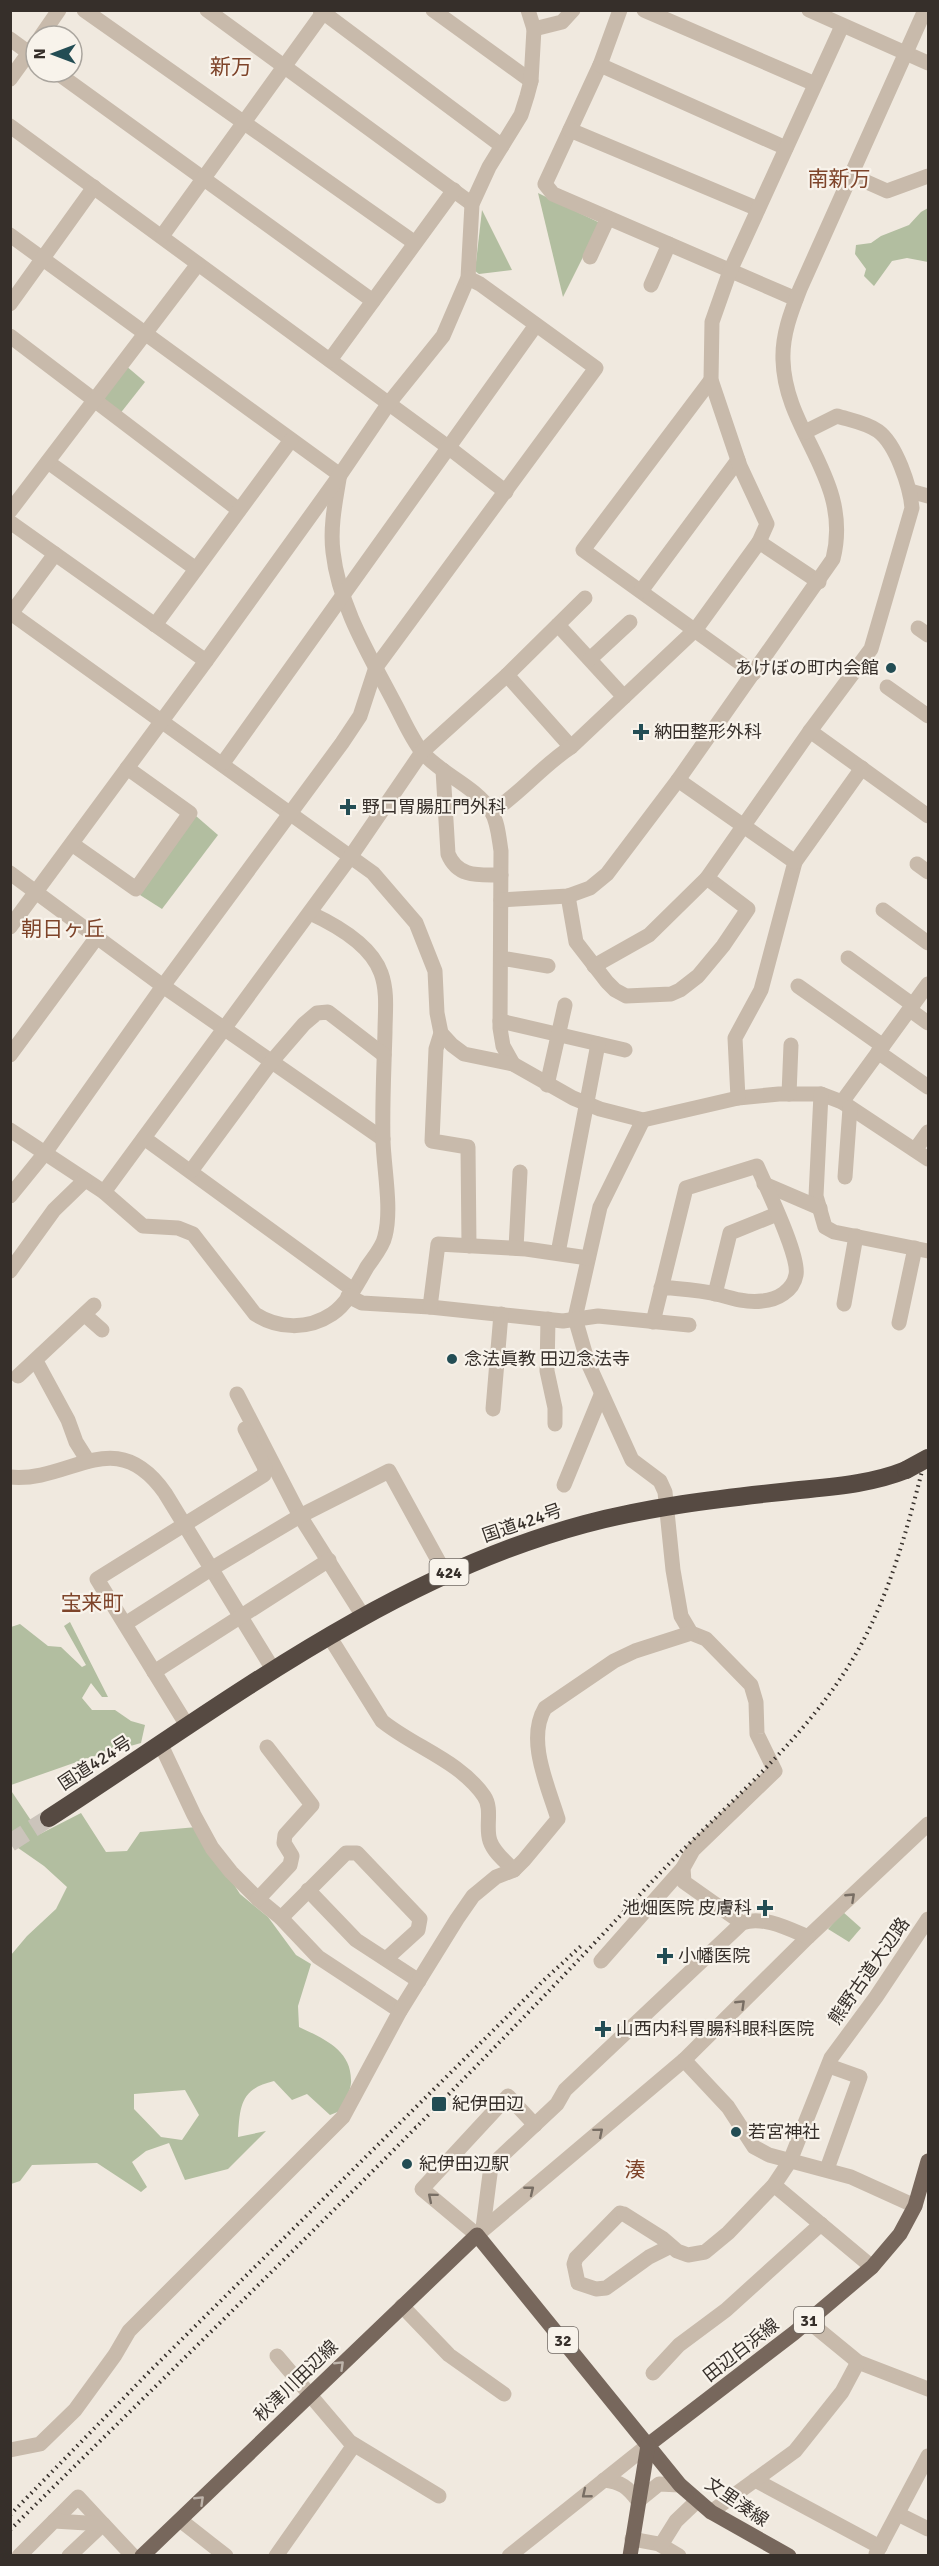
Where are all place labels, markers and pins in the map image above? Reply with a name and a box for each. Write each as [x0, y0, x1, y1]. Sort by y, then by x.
place label: あけぼの町内会館 [735, 657, 879, 679]
marker: あけぼの町内会館 [884, 661, 898, 675]
place label: 納田整形外科 [654, 721, 762, 743]
marker: 納田整形外科 [632, 723, 650, 741]
place label: 野口胃腸肛門外科 [362, 796, 506, 818]
marker: 野口胃腸肛門外科 [339, 798, 357, 816]
place label: 念法眞教 田辺念法寺 [464, 1348, 630, 1370]
marker: 念法眞教 田辺念法寺 [445, 1352, 459, 1366]
place label: 池畑医院 皮膚科 [622, 1897, 752, 1919]
marker: 池畑医院 皮膚科 [756, 1899, 774, 1917]
place label: 小幡医院 [678, 1945, 750, 1967]
marker: 小幡医院 [656, 1947, 674, 1965]
place label: 山西内科胃腸科眼科医院 [616, 2018, 814, 2040]
marker: 山西内科胃腸科眼科医院 [594, 2020, 612, 2038]
place label: 紀伊田辺 [452, 2093, 524, 2115]
marker: 紀伊田辺 [430, 2095, 448, 2113]
place label: 若宮神社 [748, 2121, 820, 2143]
marker: 若宮神社 [729, 2125, 743, 2139]
place label: 紀伊田辺駅 [419, 2153, 509, 2175]
marker: 紀伊田辺駅 [400, 2157, 414, 2171]

